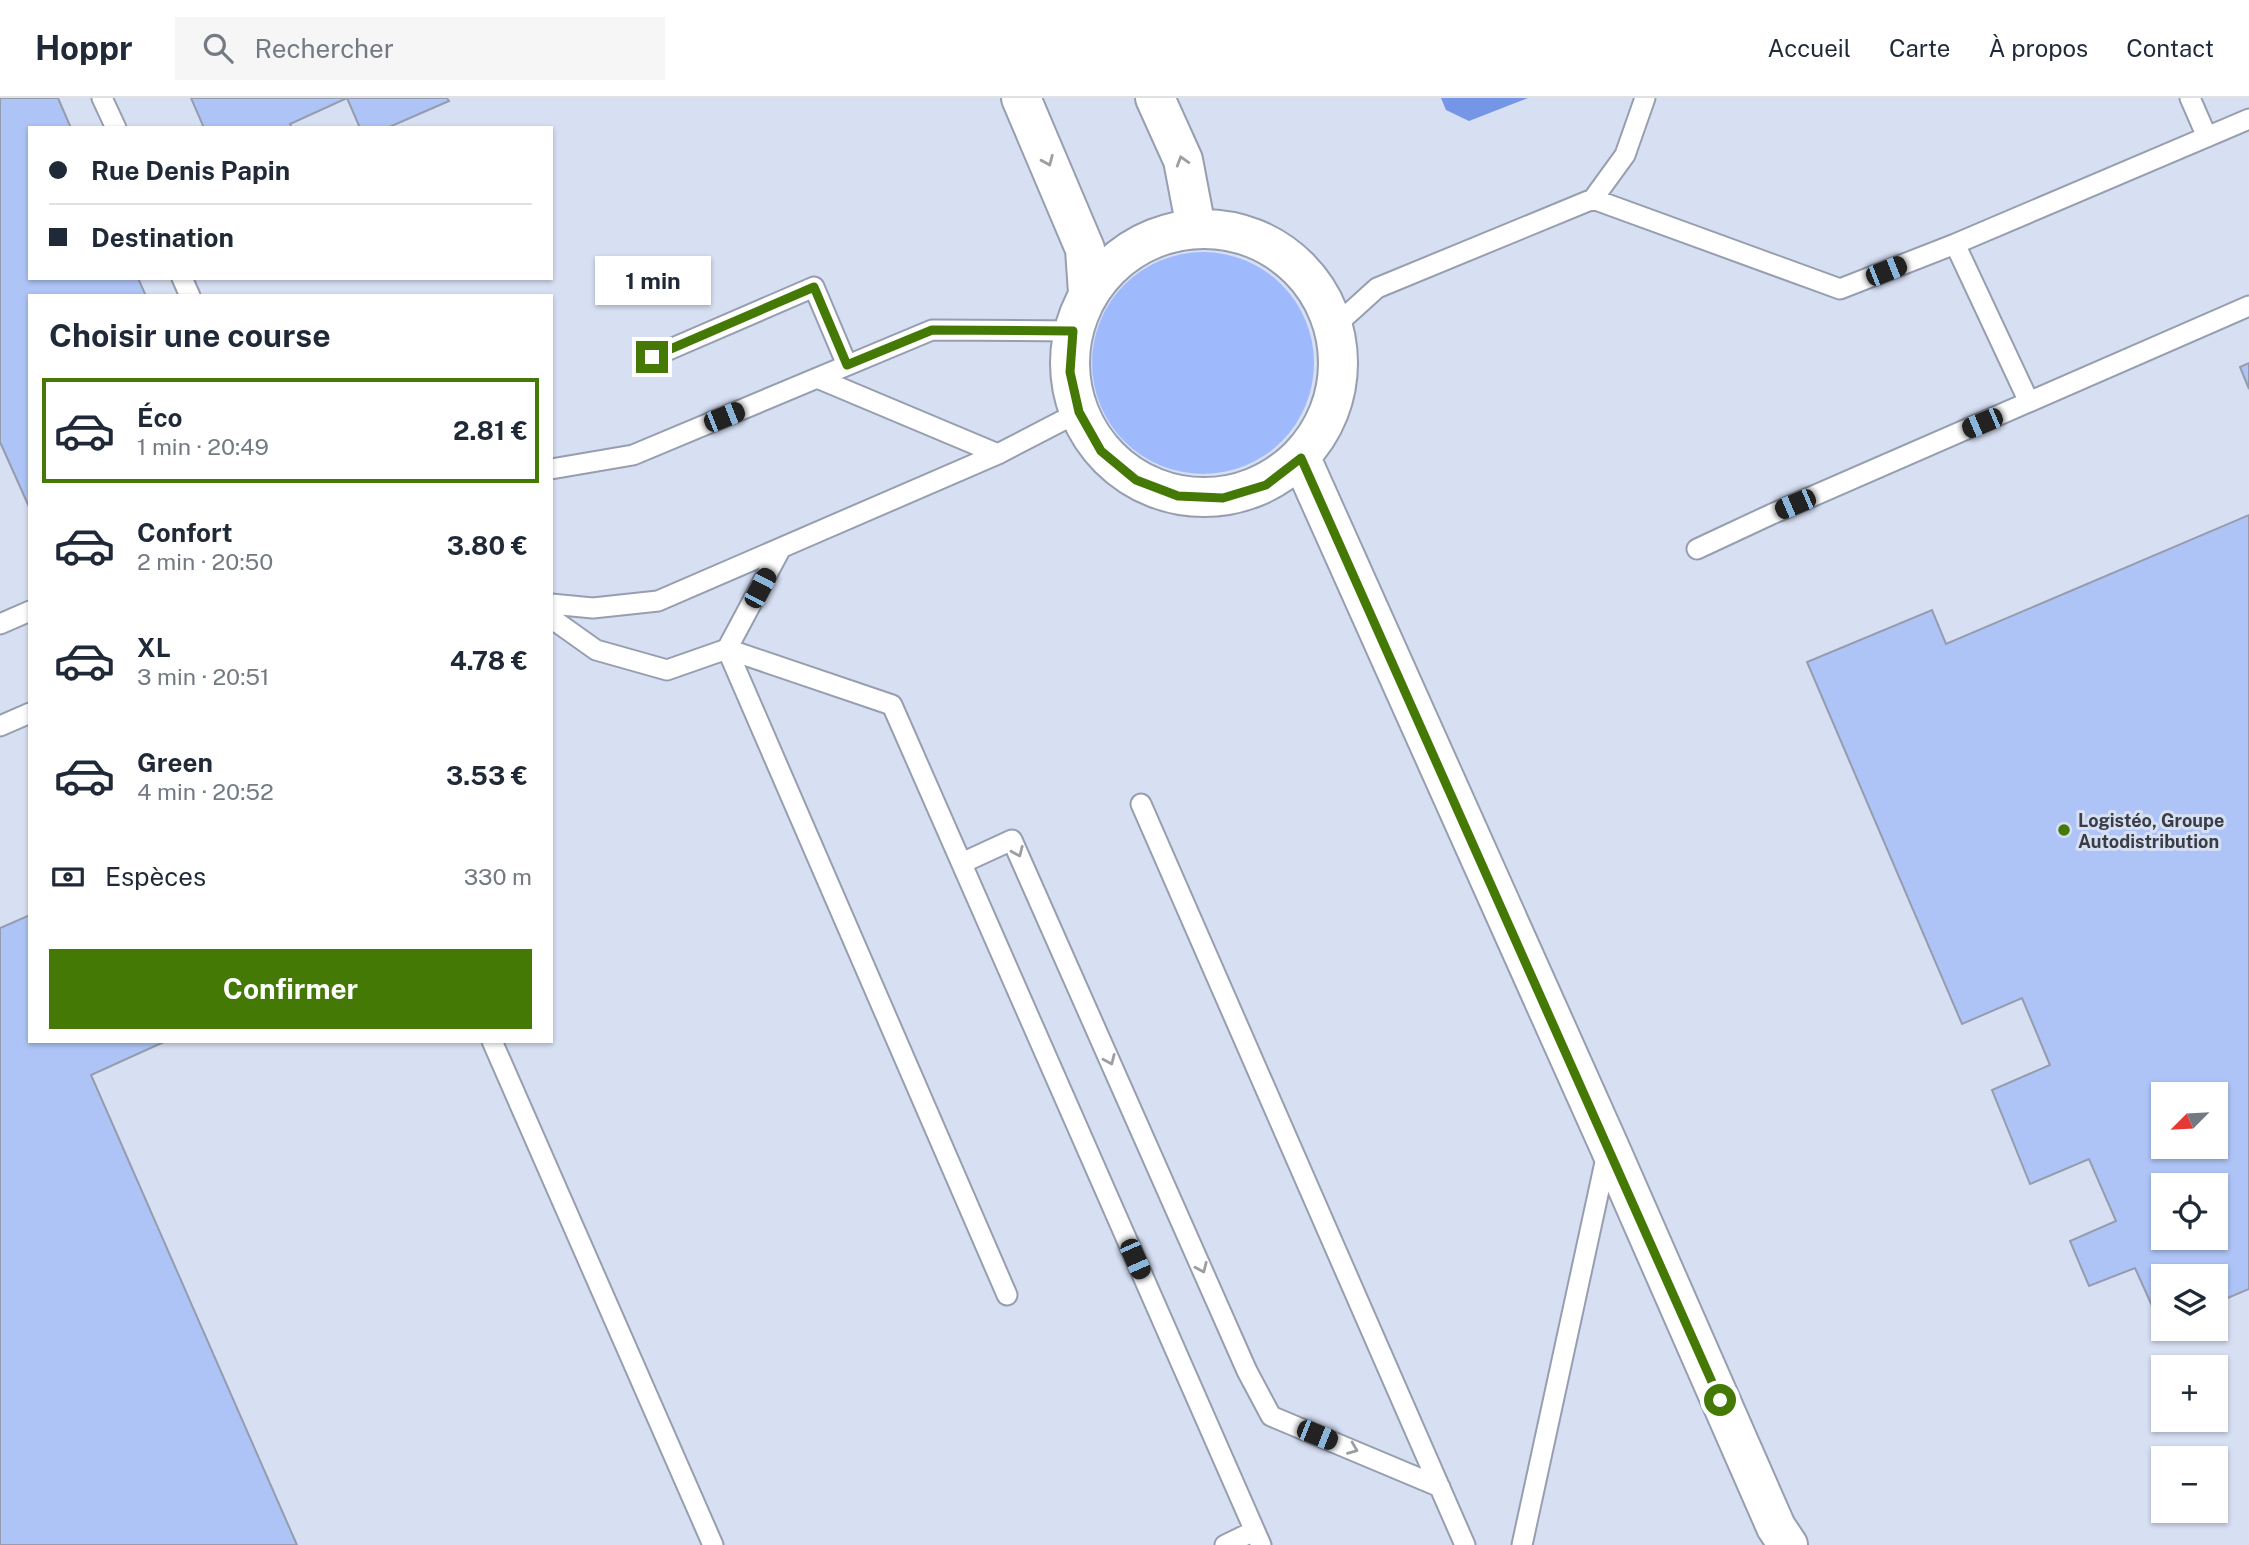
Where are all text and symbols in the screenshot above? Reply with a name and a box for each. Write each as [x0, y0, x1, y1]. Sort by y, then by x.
search box [175, 17, 665, 80]
text: Hoppr [35, 29, 133, 67]
icon: search [199, 29, 237, 67]
text: Rechercher [255, 33, 394, 64]
text: Accueil [1768, 34, 1851, 62]
text: Carte [1889, 34, 1950, 62]
text: À propos [1988, 34, 2088, 62]
text: Contact [2126, 34, 2214, 62]
one-way arrow [1040, 153, 1054, 166]
text: Rue Denis Papin [91, 155, 290, 186]
one-way arrow [1175, 156, 1190, 168]
text: Destination [91, 222, 234, 253]
car [1863, 253, 1910, 289]
callout: 1 min [594, 256, 710, 304]
text: 1 min [625, 267, 681, 294]
text: Choisir une course [49, 317, 331, 354]
route end [636, 341, 668, 373]
icon: car [53, 399, 116, 462]
car [701, 399, 748, 435]
text: Éco [137, 402, 183, 433]
car [1959, 405, 2006, 441]
text: 2.81 € [453, 415, 528, 446]
text: 1 min · 20:49 [137, 433, 269, 460]
car [1772, 486, 1819, 522]
icon: car [53, 514, 116, 577]
text: Confort [137, 517, 233, 548]
text: 3.80 € [447, 530, 528, 561]
text: 2 min · 20:50 [137, 548, 273, 575]
car [741, 565, 780, 611]
icon: car [53, 629, 116, 692]
text: XL [137, 632, 171, 663]
text: 4.78 € [450, 645, 528, 676]
text: 3 min · 20:51 [137, 663, 269, 690]
icon: car [53, 744, 116, 807]
text: Green [137, 747, 213, 778]
text: 3.53 € [446, 760, 528, 791]
text: 4 min · 20:52 [137, 778, 274, 805]
place label: Logistéo, Groupe Autodistribution [2078, 810, 2224, 852]
marker: Logistéo, Groupe Autodistribution [2056, 822, 2072, 838]
one-way arrow [1010, 845, 1024, 857]
icon: cash [49, 858, 87, 896]
text: Espèces [105, 861, 206, 892]
text: 330 m [464, 863, 532, 890]
button: Confirmer [49, 949, 532, 1029]
one-way arrow [1102, 1053, 1116, 1065]
north arrow [2151, 1082, 2228, 1158]
map controls [2151, 1082, 2228, 1523]
button: locate [2151, 1173, 2228, 1250]
car [1117, 1236, 1154, 1282]
one-way arrow [1194, 1261, 1208, 1273]
button: layers [2151, 1264, 2228, 1341]
button: + [2151, 1355, 2228, 1432]
route start [1704, 1384, 1736, 1416]
car [1294, 1417, 1341, 1453]
one-way arrow [1347, 1441, 1359, 1455]
button: − [2151, 1446, 2228, 1523]

